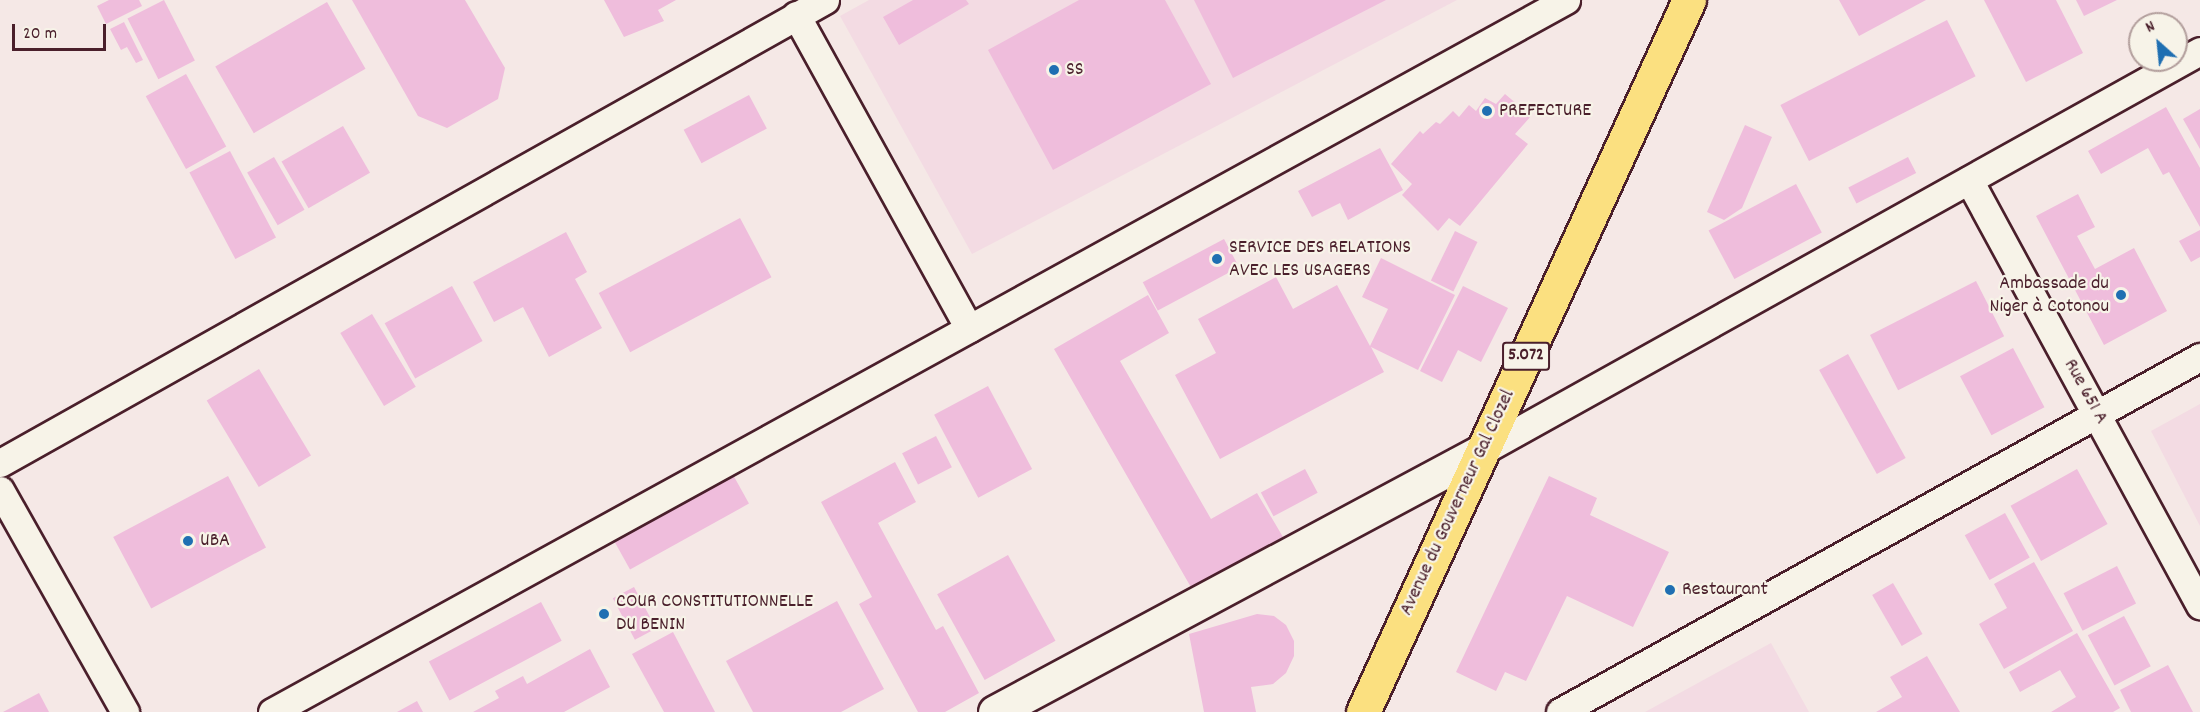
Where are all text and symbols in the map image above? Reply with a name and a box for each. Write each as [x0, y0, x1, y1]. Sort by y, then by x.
scale bar [15, 12, 110, 50]
north arrow [2128, 12, 2188, 72]
text: N [2142, 15, 2159, 39]
text: 20 m [23, 22, 57, 47]
place label: SS [1066, 58, 1084, 82]
marker: SS [1047, 63, 1061, 77]
place label: PREFECTURE [1499, 99, 1591, 123]
marker: PREFECTURE [1480, 104, 1494, 118]
place label: SERVICE DES RELATIONS AVEC LES USAGERS [1229, 236, 1411, 283]
marker: SERVICE DES RELATIONS AVEC LES USAGERS [1210, 252, 1224, 266]
place label: Ambassade du Niger à Cotonou [1990, 272, 2109, 319]
marker: Ambassade du Niger à Cotonou [2114, 288, 2128, 302]
road number: 5.072 [1502, 341, 1550, 371]
street label: Rue 651 A [2057, 355, 2113, 429]
street label: Avenue du Gouverneur Gal Clozel [1395, 386, 1521, 620]
place label: UBA [200, 529, 230, 553]
marker: UBA [181, 534, 195, 548]
place label: Restaurant [1682, 578, 1768, 602]
marker: Restaurant [1663, 583, 1677, 597]
place label: COUR CONSTITUTIONNELLE DU BENIN [616, 590, 813, 637]
marker: COUR CONSTITUTIONNELLE DU BENIN [597, 607, 611, 621]

